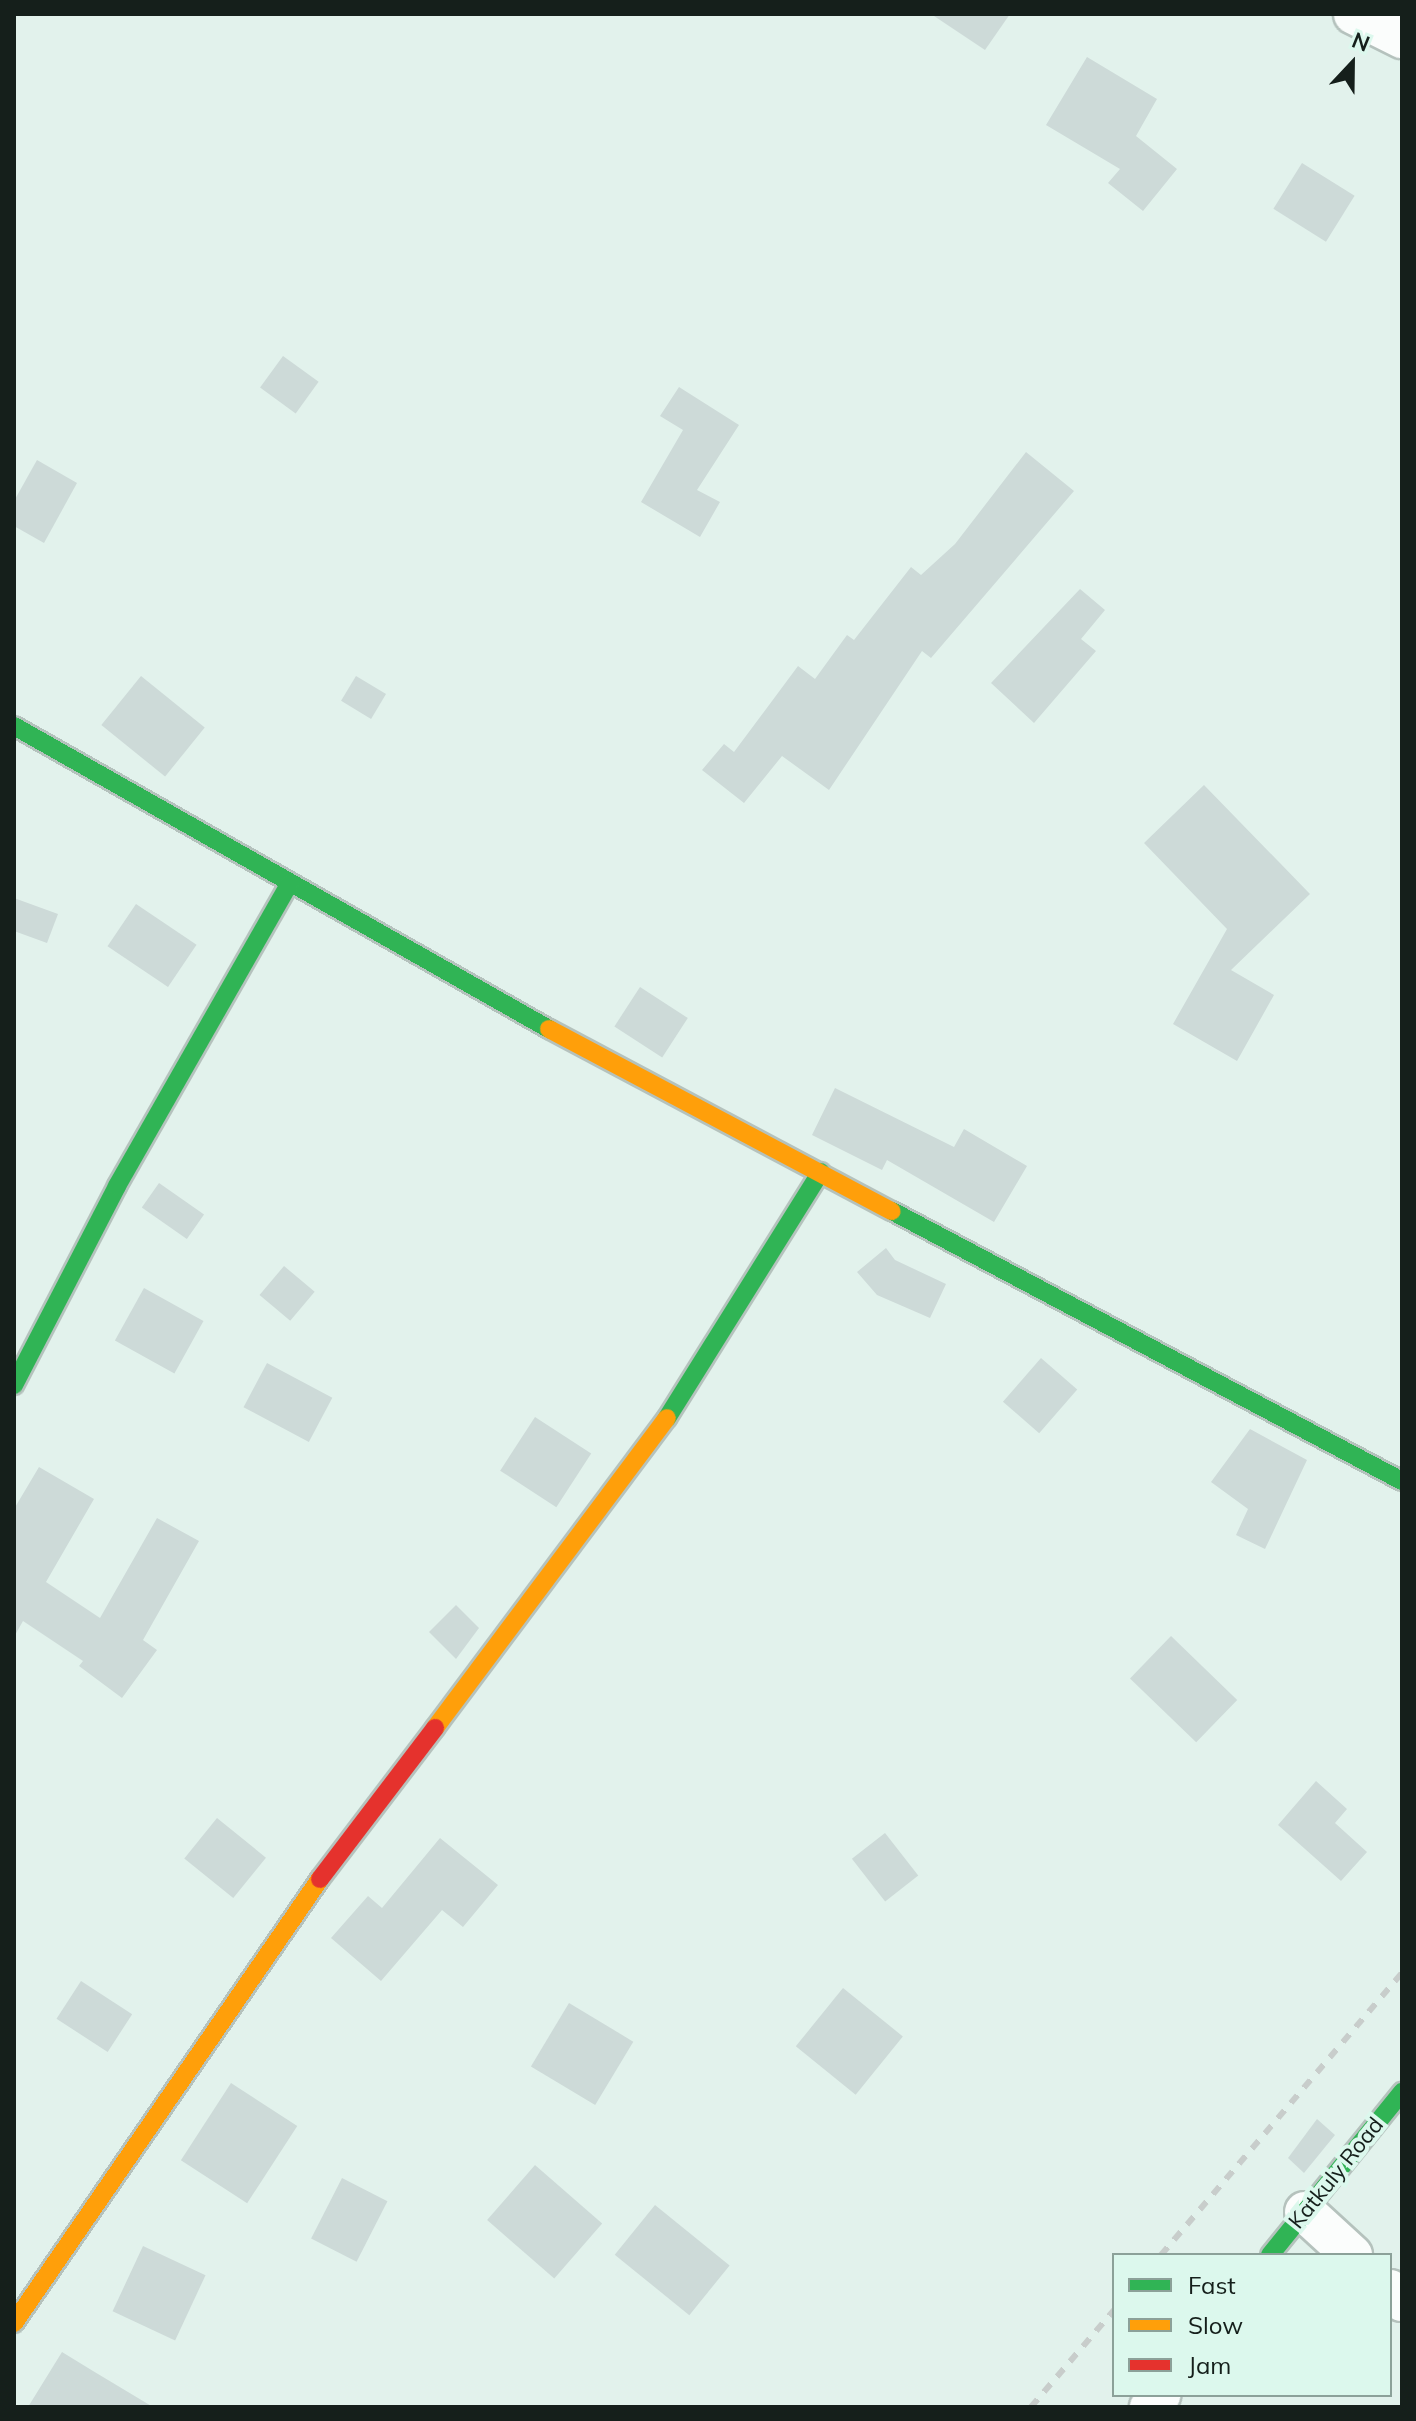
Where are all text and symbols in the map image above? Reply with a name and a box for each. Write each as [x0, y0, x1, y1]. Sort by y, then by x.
north arrow [1312, 24, 1392, 104]
text: N [1348, 26, 1374, 58]
street label: Katkuly Road [1283, 2112, 1389, 2234]
legend [1112, 2253, 1392, 2397]
text: Fast [1188, 2270, 1236, 2300]
text: Slow [1188, 2310, 1243, 2340]
text: Jam [1188, 2350, 1231, 2380]

